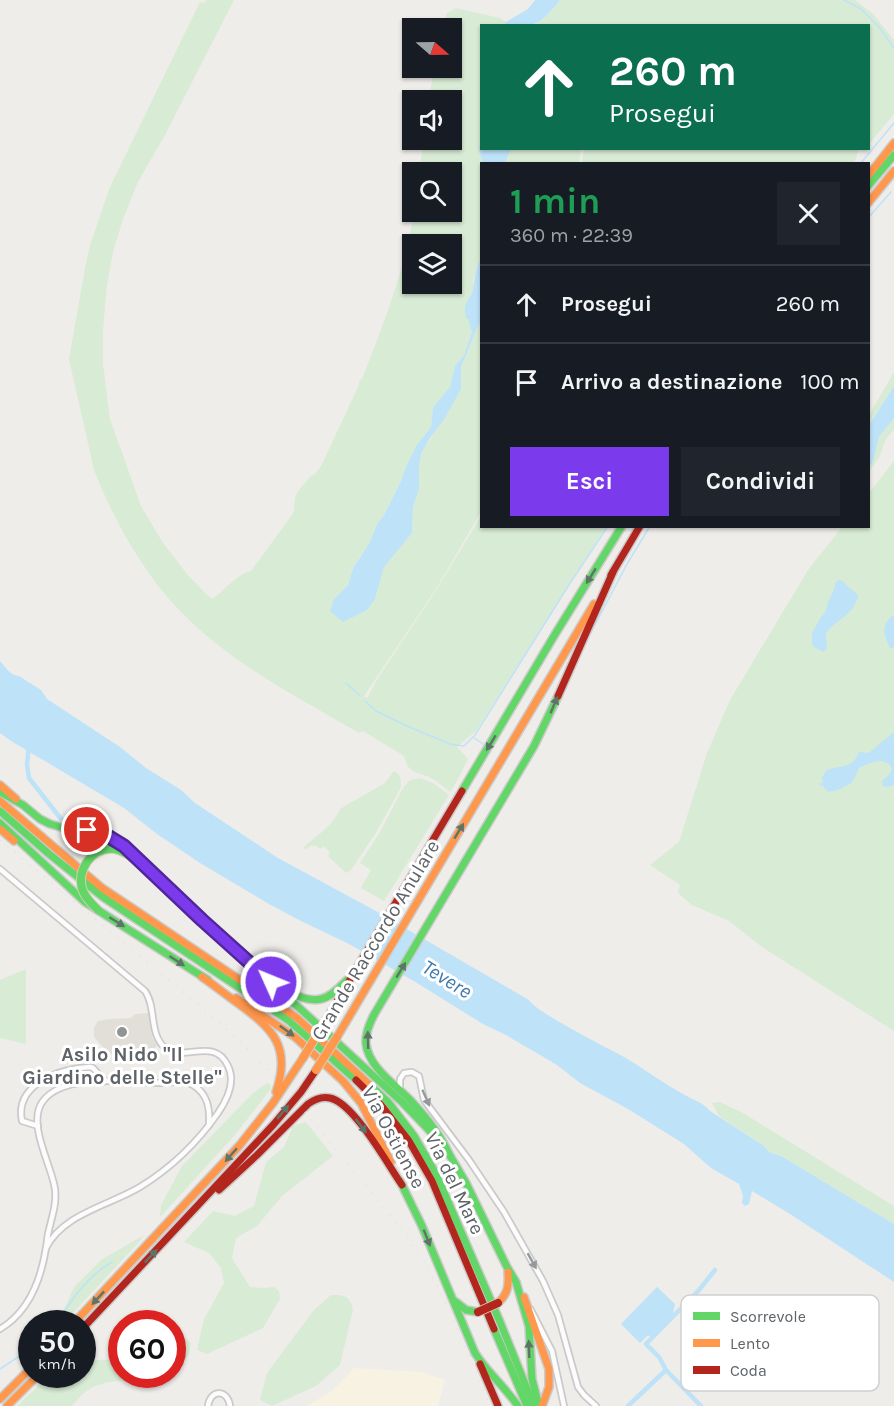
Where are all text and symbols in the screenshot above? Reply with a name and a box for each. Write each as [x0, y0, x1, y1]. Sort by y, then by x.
north arrow [402, 18, 462, 78]
map controls [402, 18, 462, 294]
text: 260 m [609, 46, 737, 96]
icon: ahead [510, 48, 588, 126]
button: sound [402, 90, 462, 150]
text: Prosegui [609, 97, 716, 129]
button: search [402, 162, 462, 222]
text: 1 min [510, 180, 600, 222]
button: close [777, 182, 840, 245]
text: 360 m · 22:39 [510, 224, 633, 247]
button: layers [402, 234, 462, 294]
icon: ahead [510, 288, 543, 321]
text: Prosegui [561, 291, 652, 317]
text: 260 m [776, 291, 840, 317]
icon: arrive [510, 366, 543, 399]
text: Arrivo a destinazione [561, 369, 782, 395]
text: 100 m [800, 369, 860, 395]
button: Esci [510, 447, 669, 516]
button: Condividi [681, 447, 840, 516]
one-way arrow [585, 568, 596, 584]
one-way arrow [549, 697, 558, 714]
one-way arrow [485, 735, 496, 751]
pin [61, 804, 112, 855]
icon: arrive [70, 813, 103, 846]
one-way arrow [453, 823, 464, 839]
street label: Grande Raccordo Anulare [306, 836, 444, 1045]
one-way arrow [109, 916, 125, 927]
position arrow [239, 950, 303, 1014]
one-way arrow [169, 955, 186, 966]
water label: Tevere [418, 955, 476, 1004]
one-way arrow [395, 962, 406, 978]
marker: Asilo Nido "Il Giardino delle Stelle" [115, 1025, 129, 1039]
one-way arrow [279, 1025, 295, 1036]
one-way arrow [363, 1031, 372, 1050]
place label: Asilo Nido "Il Giardino delle Stelle" [22, 1043, 222, 1089]
street label: Via Ostiense [357, 1082, 430, 1193]
one-way arrow [421, 1089, 431, 1107]
one-way arrow [277, 1104, 290, 1120]
one-way arrow [355, 1117, 367, 1133]
street label: Via del Mare [420, 1128, 489, 1238]
one-way arrow [225, 1147, 238, 1162]
one-way arrow [423, 1229, 432, 1247]
one-way arrow [144, 1248, 158, 1263]
one-way arrow [527, 1253, 538, 1269]
one-way arrow [91, 1290, 105, 1305]
legend [681, 1295, 879, 1391]
text: Scorrevole [730, 1307, 806, 1326]
speed limit sign: 60 [108, 1310, 186, 1388]
text: 50 [39, 1324, 75, 1360]
text: Lento [730, 1334, 770, 1353]
one-way arrow [525, 1339, 534, 1358]
text: km/h [38, 1355, 76, 1373]
text: Coda [730, 1361, 767, 1380]

